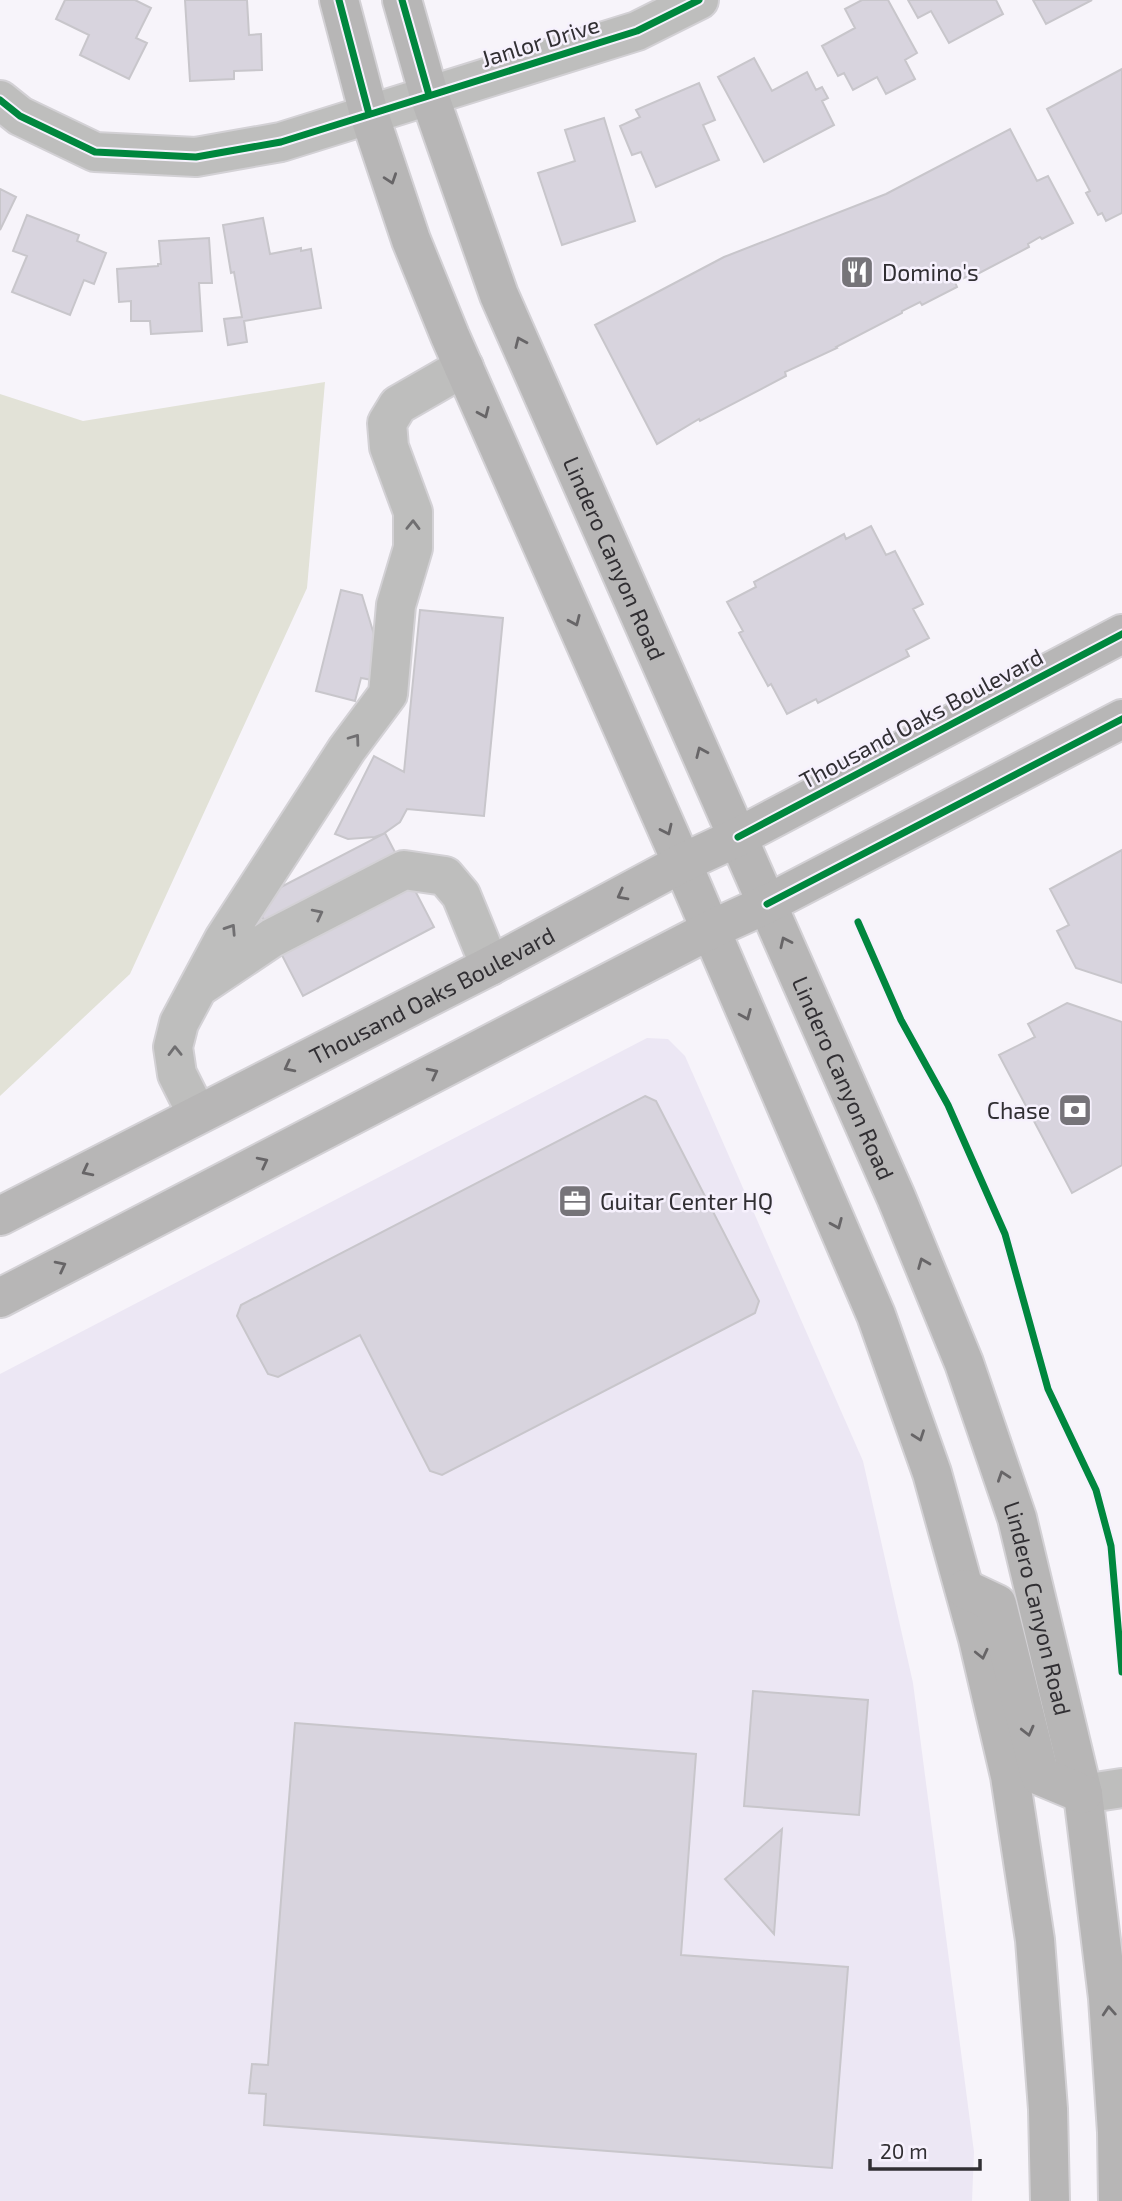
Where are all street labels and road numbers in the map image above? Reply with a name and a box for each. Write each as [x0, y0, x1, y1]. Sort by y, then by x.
street label: Janlor Drive [477, 10, 603, 72]
street label: Lindero Canyon Road [558, 452, 672, 664]
street label: Thousand Oaks Boulevard [794, 642, 1048, 794]
street label: Thousand Oaks Boulevard [304, 920, 559, 1070]
street label: Lindero Canyon Road [787, 972, 901, 1184]
street label: Lindero Canyon Road [998, 1497, 1078, 1718]

